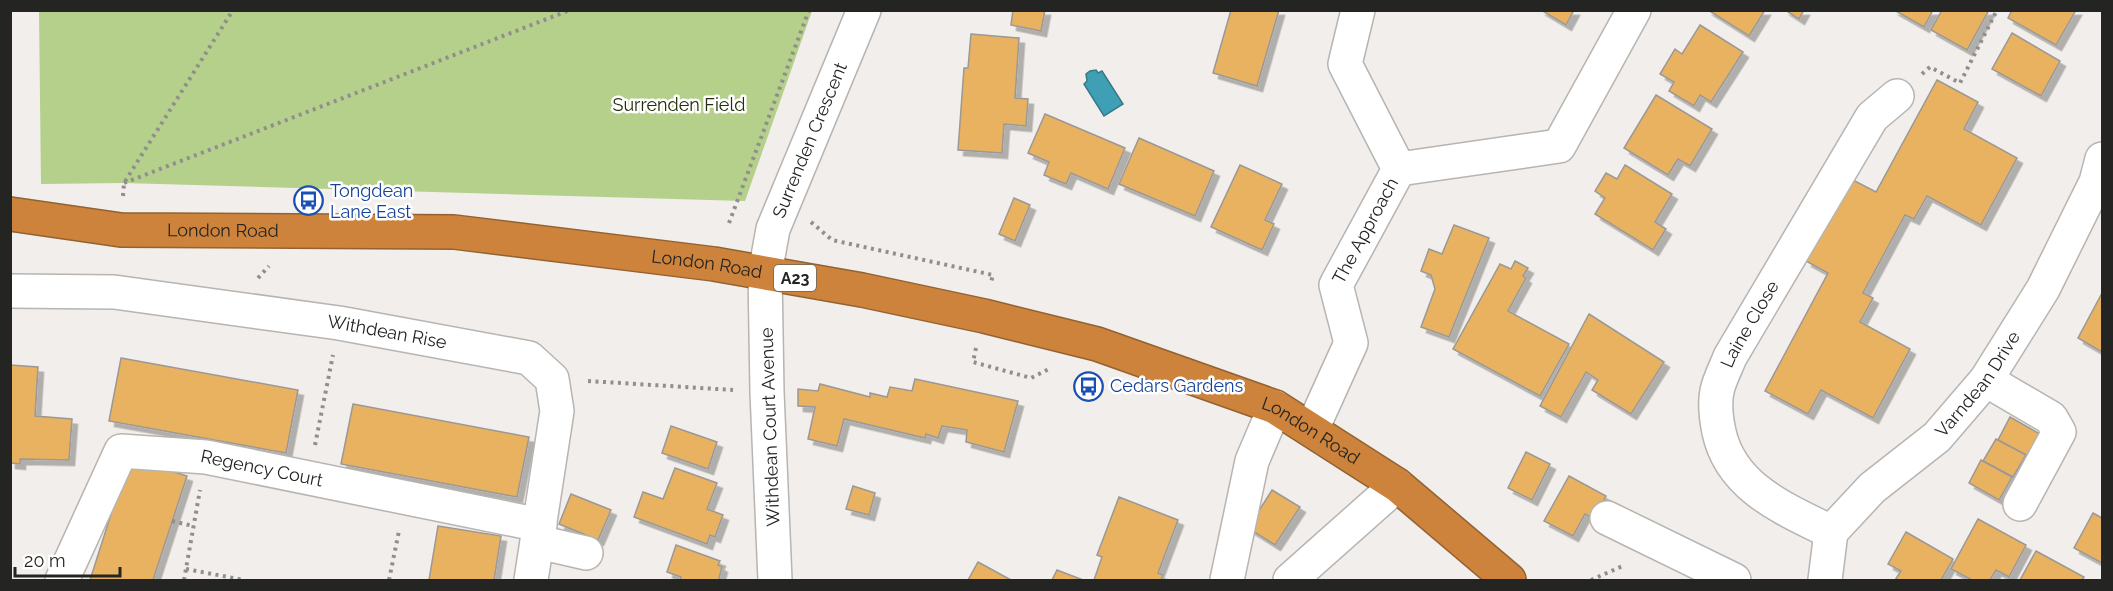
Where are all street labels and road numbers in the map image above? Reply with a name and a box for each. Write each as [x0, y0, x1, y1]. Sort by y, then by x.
street label: Surrenden Crescent [768, 59, 851, 221]
street label: The Approach [1328, 174, 1402, 287]
street label: London Road [167, 219, 279, 241]
street label: London Road [650, 245, 764, 282]
road number: A23 [774, 265, 816, 291]
street label: Laine Close [1716, 276, 1783, 371]
street label: Withdean Rise [326, 311, 449, 353]
street label: Withdean Court Avenue [756, 327, 783, 527]
street label: Varndean Drive [1931, 327, 2024, 441]
street label: London Road [1259, 392, 1364, 468]
street label: Regency Court [199, 445, 325, 491]

